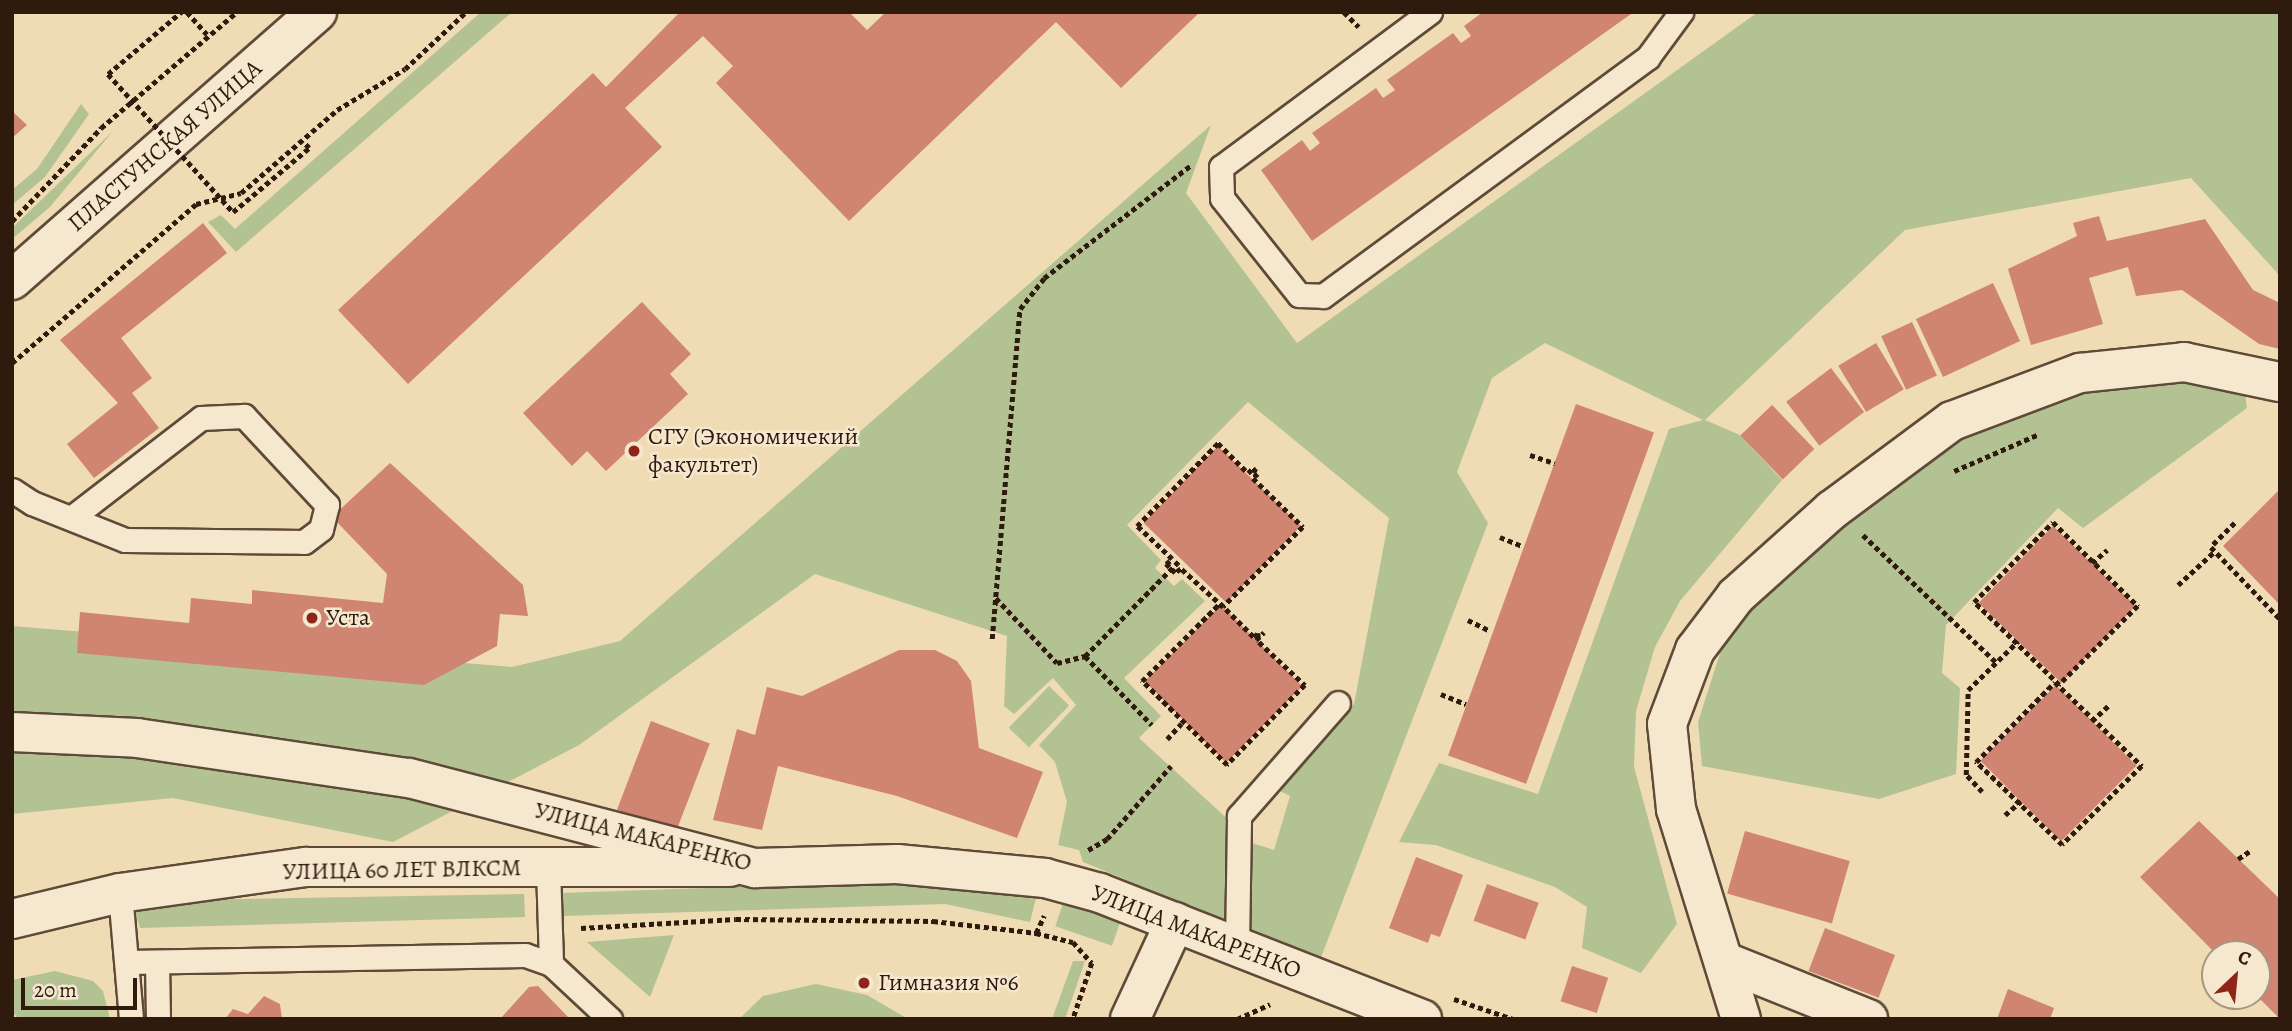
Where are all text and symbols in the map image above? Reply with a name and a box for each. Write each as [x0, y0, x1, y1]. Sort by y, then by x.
street label: ПЛАСТУНСКАЯ УЛИЦА [62, 54, 268, 238]
place label: СГУ (Экономичекий факультет) [648, 423, 858, 479]
marker: СГУ (Экономичекий факультет) [626, 443, 642, 459]
place label: Уста [326, 604, 370, 632]
marker: Уста [304, 610, 320, 626]
street label: УЛИЦА МАКАРЕНКО [531, 796, 755, 878]
street label: УЛИЦА 60 ЛЕТ ВЛКСМ [282, 854, 522, 886]
street label: УЛИЦА МАКАРЕНКО [1087, 879, 1305, 985]
north arrow [2201, 940, 2271, 1010]
text: С [2233, 944, 2255, 972]
scale bar [24, 964, 140, 1008]
place label: Гимназия №6 [878, 969, 1019, 997]
marker: Гимназия №6 [856, 975, 872, 991]
text: 20 m [34, 976, 77, 1004]

